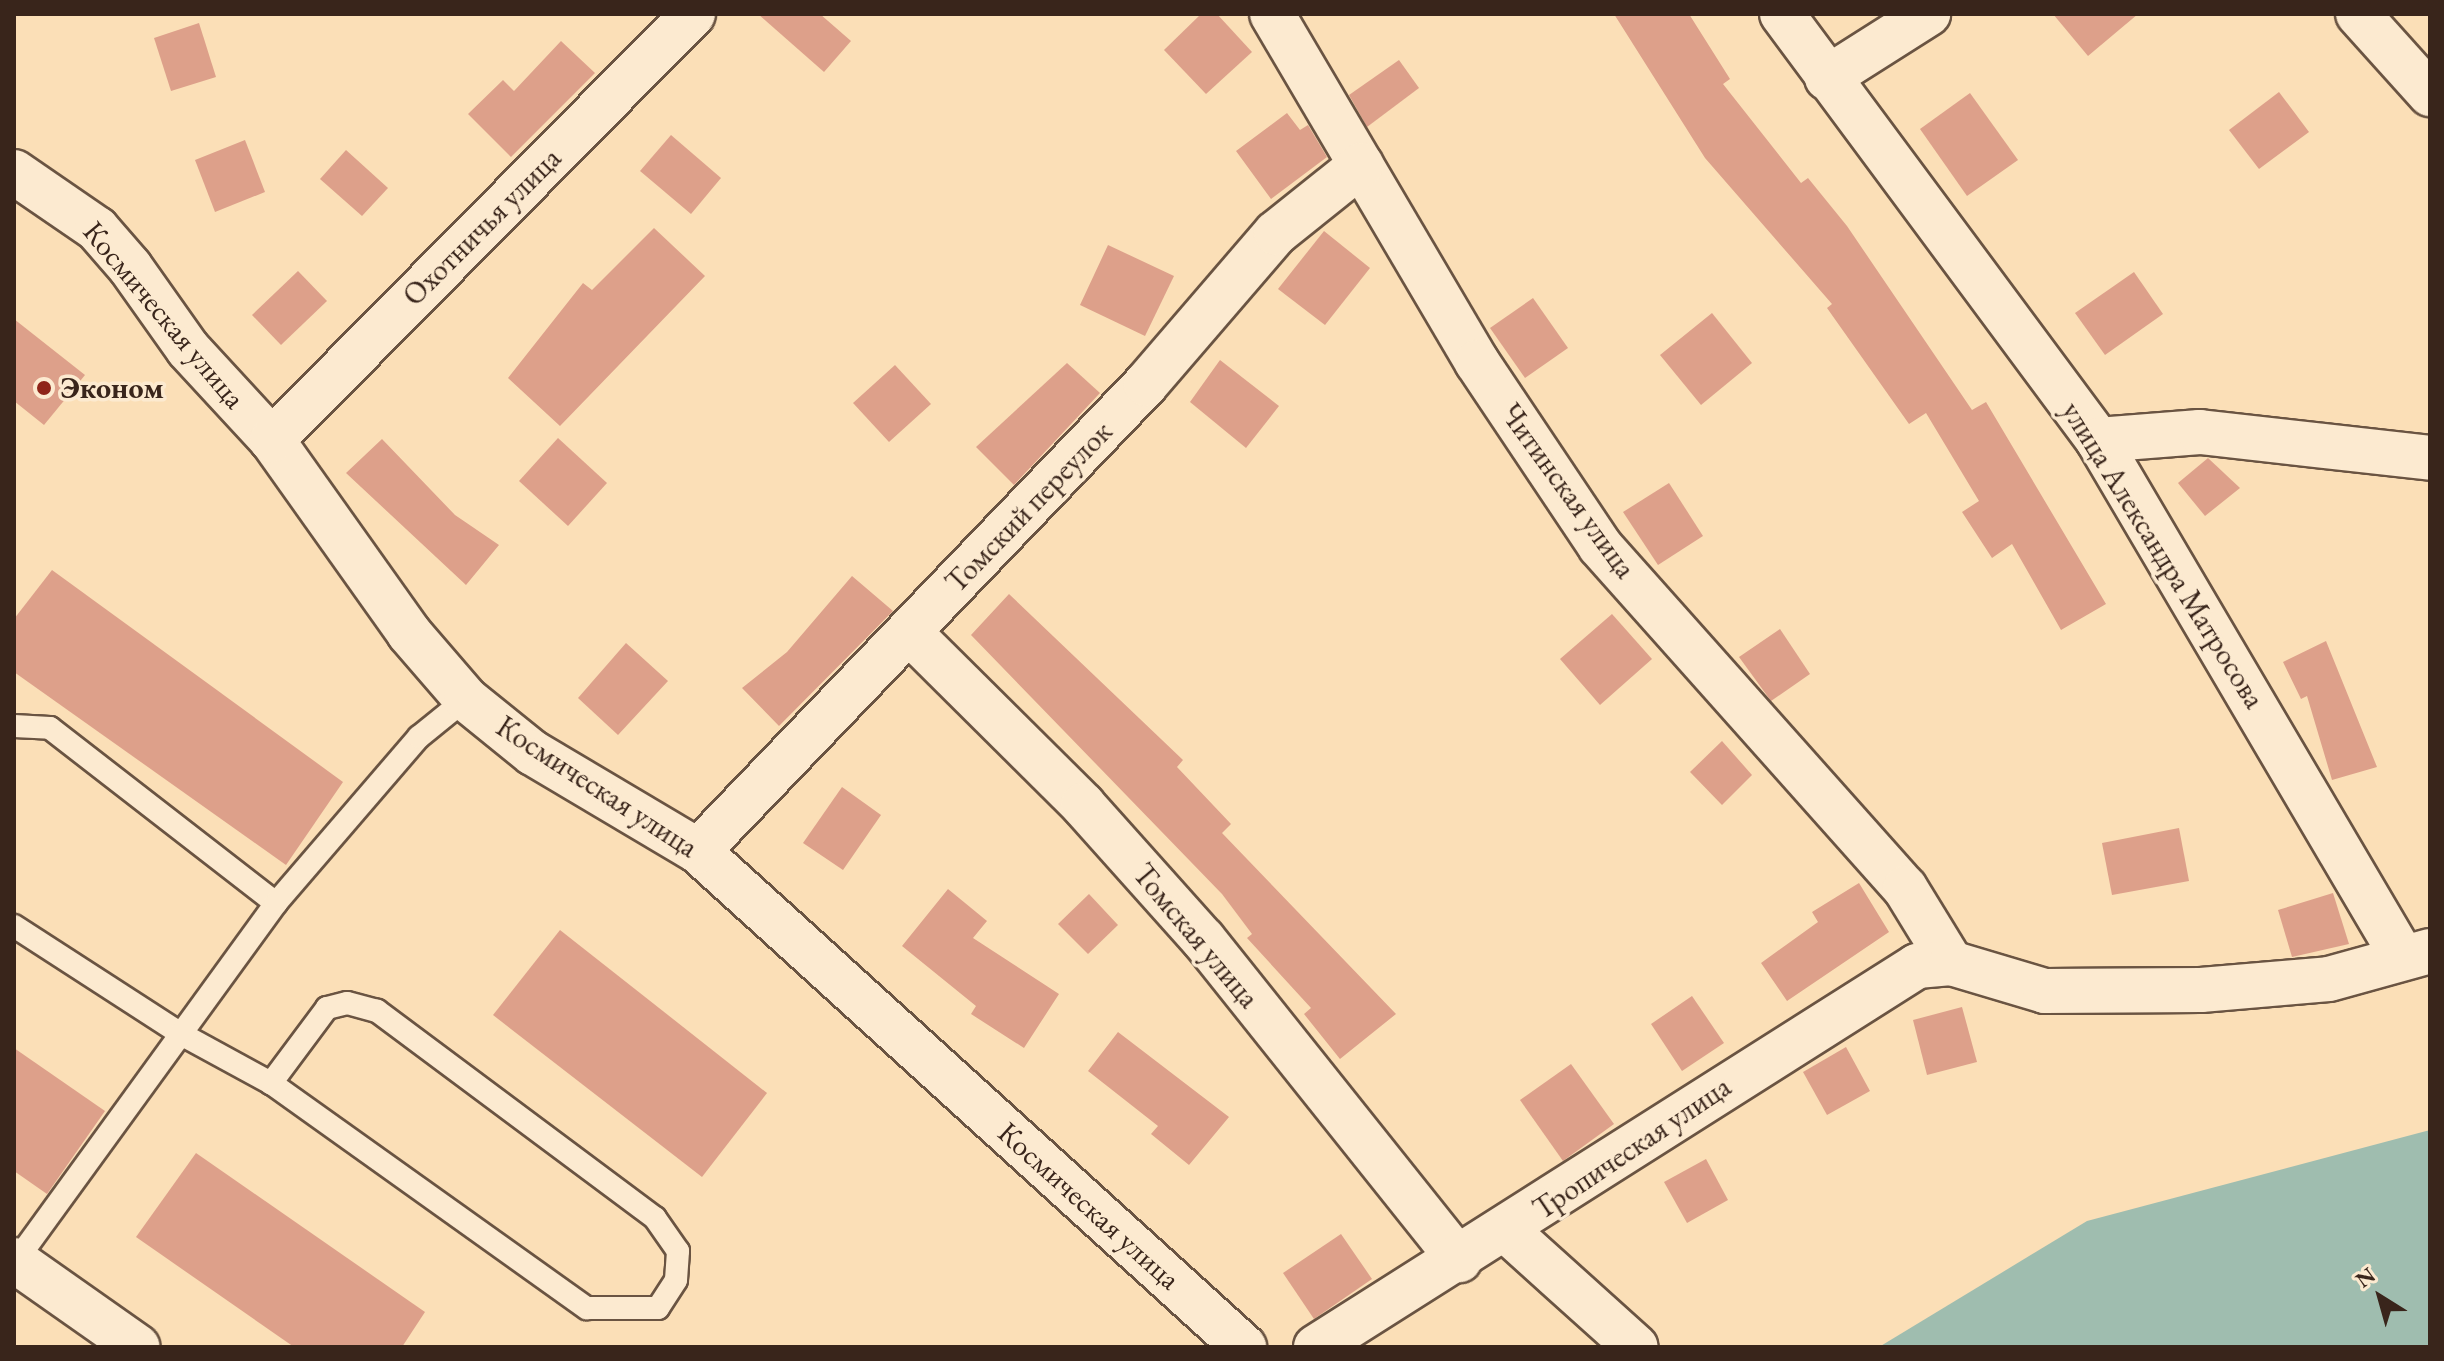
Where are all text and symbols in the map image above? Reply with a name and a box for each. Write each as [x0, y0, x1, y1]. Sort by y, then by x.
street label: Охотничья улица [395, 140, 569, 314]
street label: Космическая улица [75, 214, 253, 416]
place label: Эконом [60, 370, 164, 406]
marker: Эконом [35, 379, 53, 397]
street label: улица Александра Матросова [2054, 395, 2272, 715]
street label: Читинская улица [1493, 397, 1643, 585]
street label: Томский переулок [938, 414, 1120, 600]
street label: Космическая улица [490, 709, 704, 865]
street label: Томская улица [1125, 857, 1267, 1015]
street label: Тропическая улица [1526, 1069, 1738, 1227]
street label: Космическая улица [990, 1115, 1188, 1297]
north arrow [2340, 1257, 2420, 1337]
text: N [2349, 1260, 2381, 1294]

